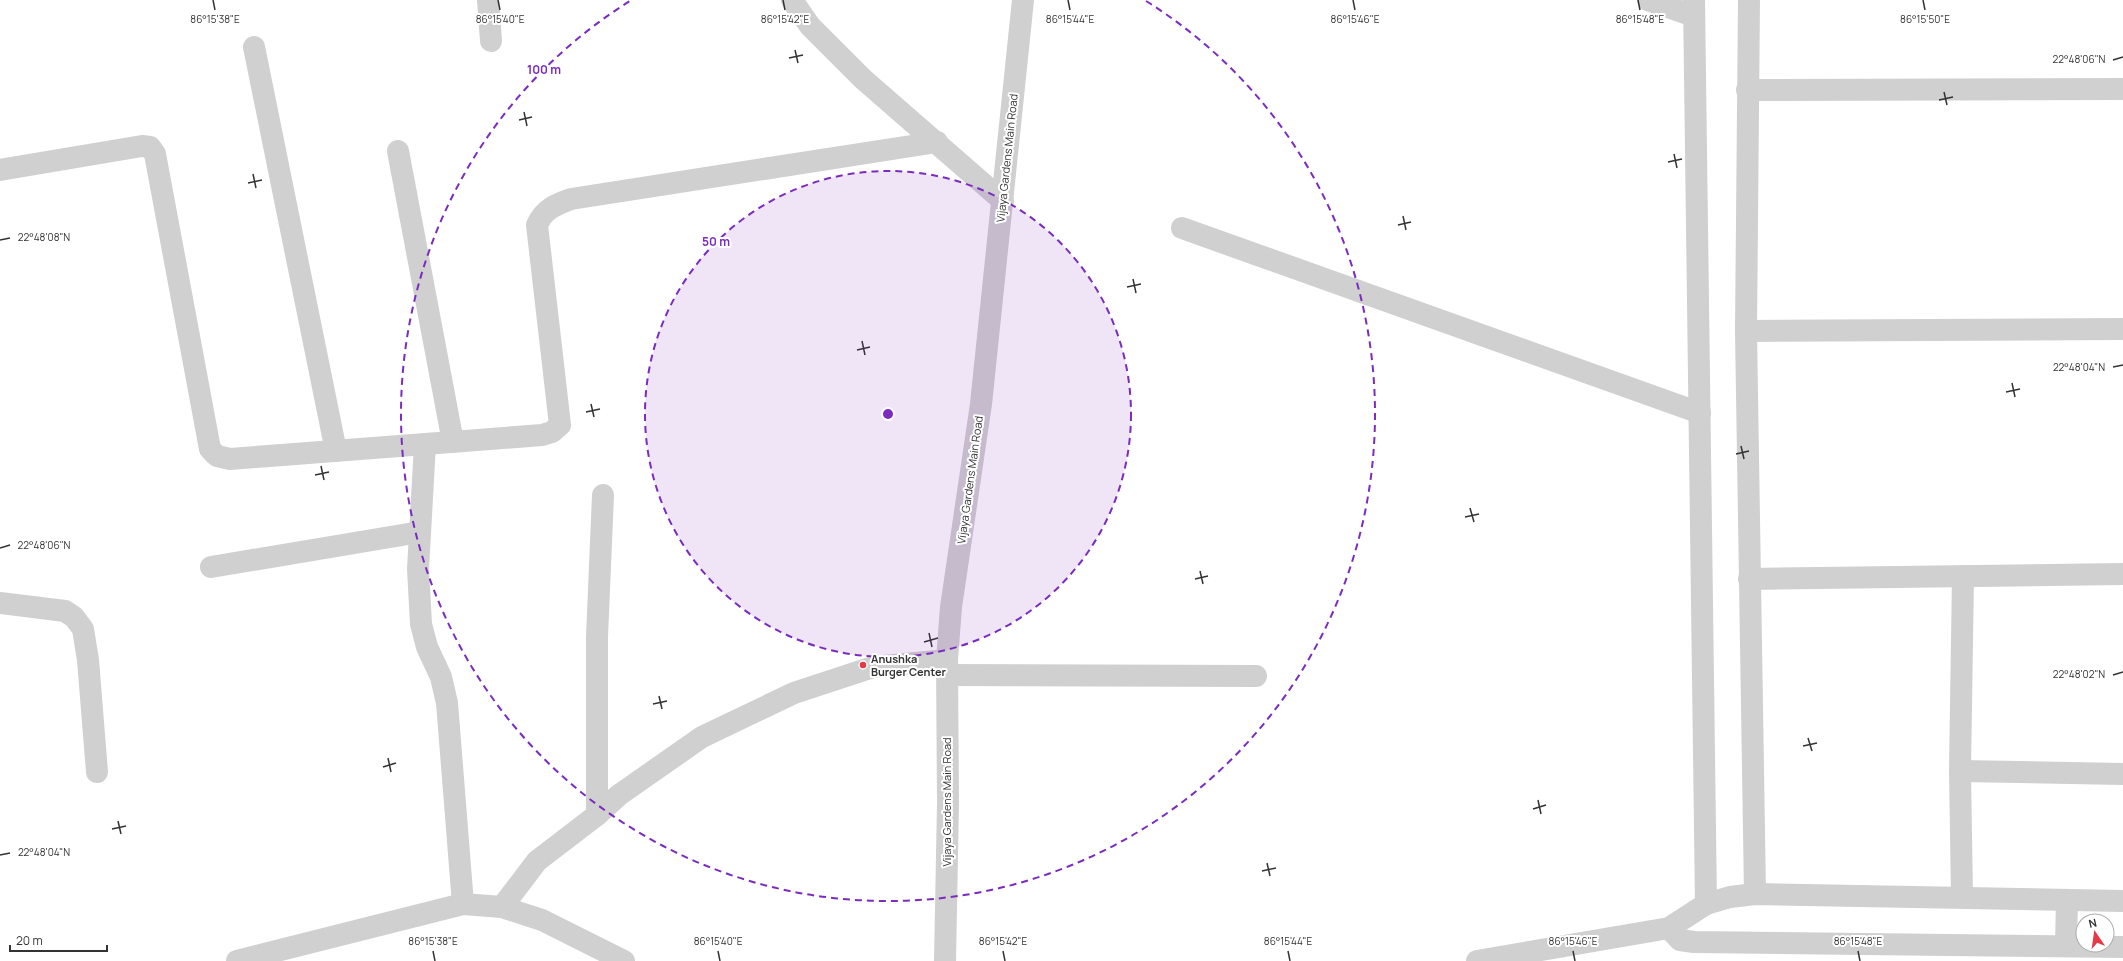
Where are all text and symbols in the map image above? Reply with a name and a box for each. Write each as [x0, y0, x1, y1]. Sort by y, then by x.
text: 86°15'38"E [190, 12, 240, 26]
text: 86°15'40"E [476, 12, 525, 26]
text: 86°15'42"E [761, 12, 809, 26]
text: 86°15'44"E [1046, 12, 1094, 26]
text: 86°15'46"E [1331, 12, 1380, 26]
text: 86°15'48"E [1616, 12, 1665, 26]
text: 86°15'50"E [1900, 12, 1950, 26]
text: 22°48'06"N [2053, 52, 2106, 66]
text: 100 m [527, 61, 561, 78]
street label: Vijaya Gardens Main Road [992, 93, 1021, 223]
text: 22°48'08"N [18, 230, 70, 244]
text: 50 m [702, 233, 730, 250]
text: 22°48'04"N [2053, 360, 2105, 374]
centre of rings [881, 407, 895, 421]
street label: Vijaya Gardens Main Road [953, 415, 986, 545]
text: 22°48'06"N [18, 538, 71, 552]
place label: Anushka Burger Center [871, 651, 947, 679]
marker: Anushka Burger Center [858, 660, 868, 670]
text: 22°48'02"N [2053, 667, 2105, 681]
street label: Vijaya Gardens Main Road [939, 737, 954, 867]
text: 22°48'04"N [18, 845, 70, 859]
north arrow [2075, 913, 2115, 953]
text: N [2087, 915, 2098, 931]
scale bar [10, 927, 107, 953]
text: 20 m [16, 932, 43, 949]
text: 86°15'38"E [408, 934, 458, 948]
text: 86°15'40"E [694, 934, 743, 948]
text: 86°15'42"E [979, 934, 1027, 948]
text: 86°15'44"E [1264, 934, 1312, 948]
text: 86°15'46"E [1549, 934, 1598, 948]
text: 86°15'48"E [1834, 934, 1883, 948]

